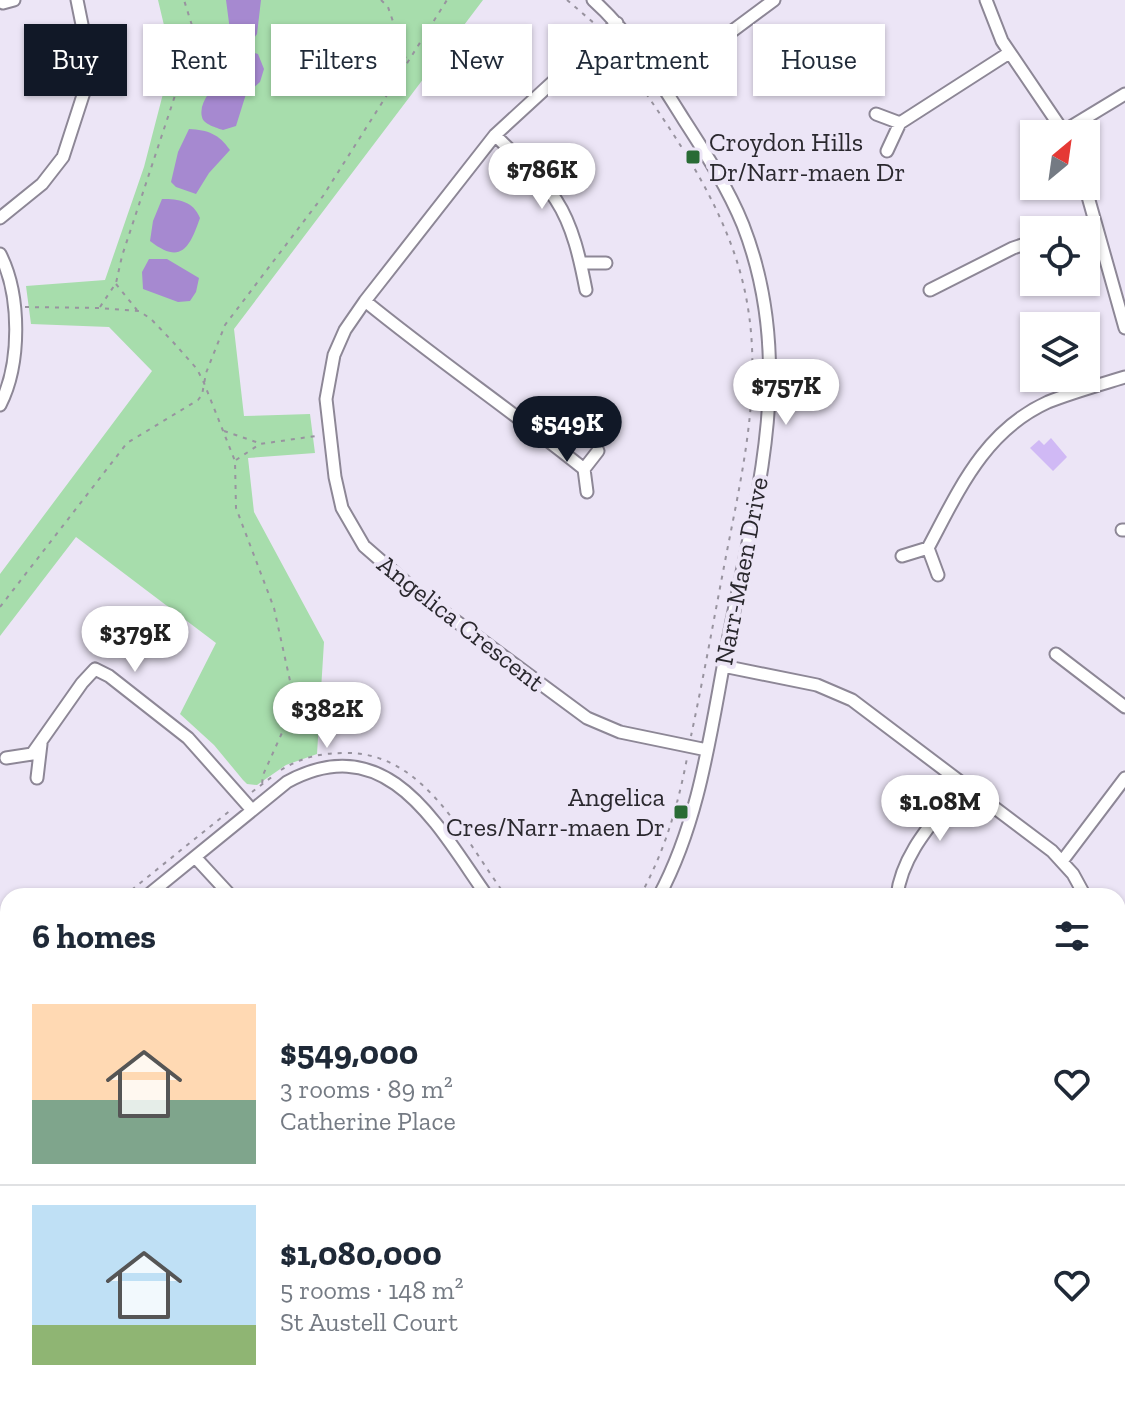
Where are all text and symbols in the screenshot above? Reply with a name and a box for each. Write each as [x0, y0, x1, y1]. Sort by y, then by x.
chip: Buy [24, 24, 127, 96]
chip: Rent [143, 24, 255, 96]
chip: Filters [271, 24, 406, 96]
chip: New [422, 24, 532, 96]
chip: Apartment [548, 24, 737, 96]
chip: House [753, 24, 885, 96]
north arrow [1020, 120, 1100, 200]
map controls [1020, 120, 1100, 392]
place label: Croydon Hills Dr/Narr-maen Dr [709, 126, 905, 188]
pin: $786K [486, 143, 598, 211]
marker: Croydon Hills Dr/Narr-maen Dr [684, 148, 702, 166]
text: $786K [506, 153, 578, 185]
button: locate [1020, 216, 1100, 296]
button: layers [1020, 312, 1100, 392]
pin: $757K [730, 359, 842, 427]
text: $757K [751, 369, 821, 401]
pin: $549K [511, 396, 623, 464]
text: $549K [531, 406, 603, 438]
street label: Narr-Maen Drive [707, 474, 775, 668]
street label: Angelica Crescent [371, 548, 551, 698]
pin: $379K [79, 606, 191, 674]
text: $379K [100, 616, 170, 648]
pin: $382K [271, 682, 383, 750]
text: $382K [291, 692, 363, 724]
pin: $1.08M [875, 775, 1005, 843]
place label: Angelica Cres/Narr-maen Dr [446, 781, 665, 843]
text: $1.08M [899, 785, 981, 817]
marker: Angelica Cres/Narr-maen Dr [672, 803, 690, 821]
icon: filters [1050, 914, 1094, 958]
text: 6 homes [32, 916, 156, 957]
text: $549,000 [280, 1032, 418, 1073]
icon: home [96, 1036, 192, 1132]
icon: heart [1050, 1062, 1094, 1106]
text: 3 rooms · 89 m² [280, 1073, 453, 1105]
text: Catherine Place [280, 1105, 456, 1137]
text: $1,080,000 [280, 1233, 442, 1274]
icon: home [96, 1237, 192, 1333]
icon: heart [1050, 1263, 1094, 1307]
text: 5 rooms · 148 m² [280, 1274, 464, 1306]
text: St Austell Court [280, 1306, 458, 1338]

